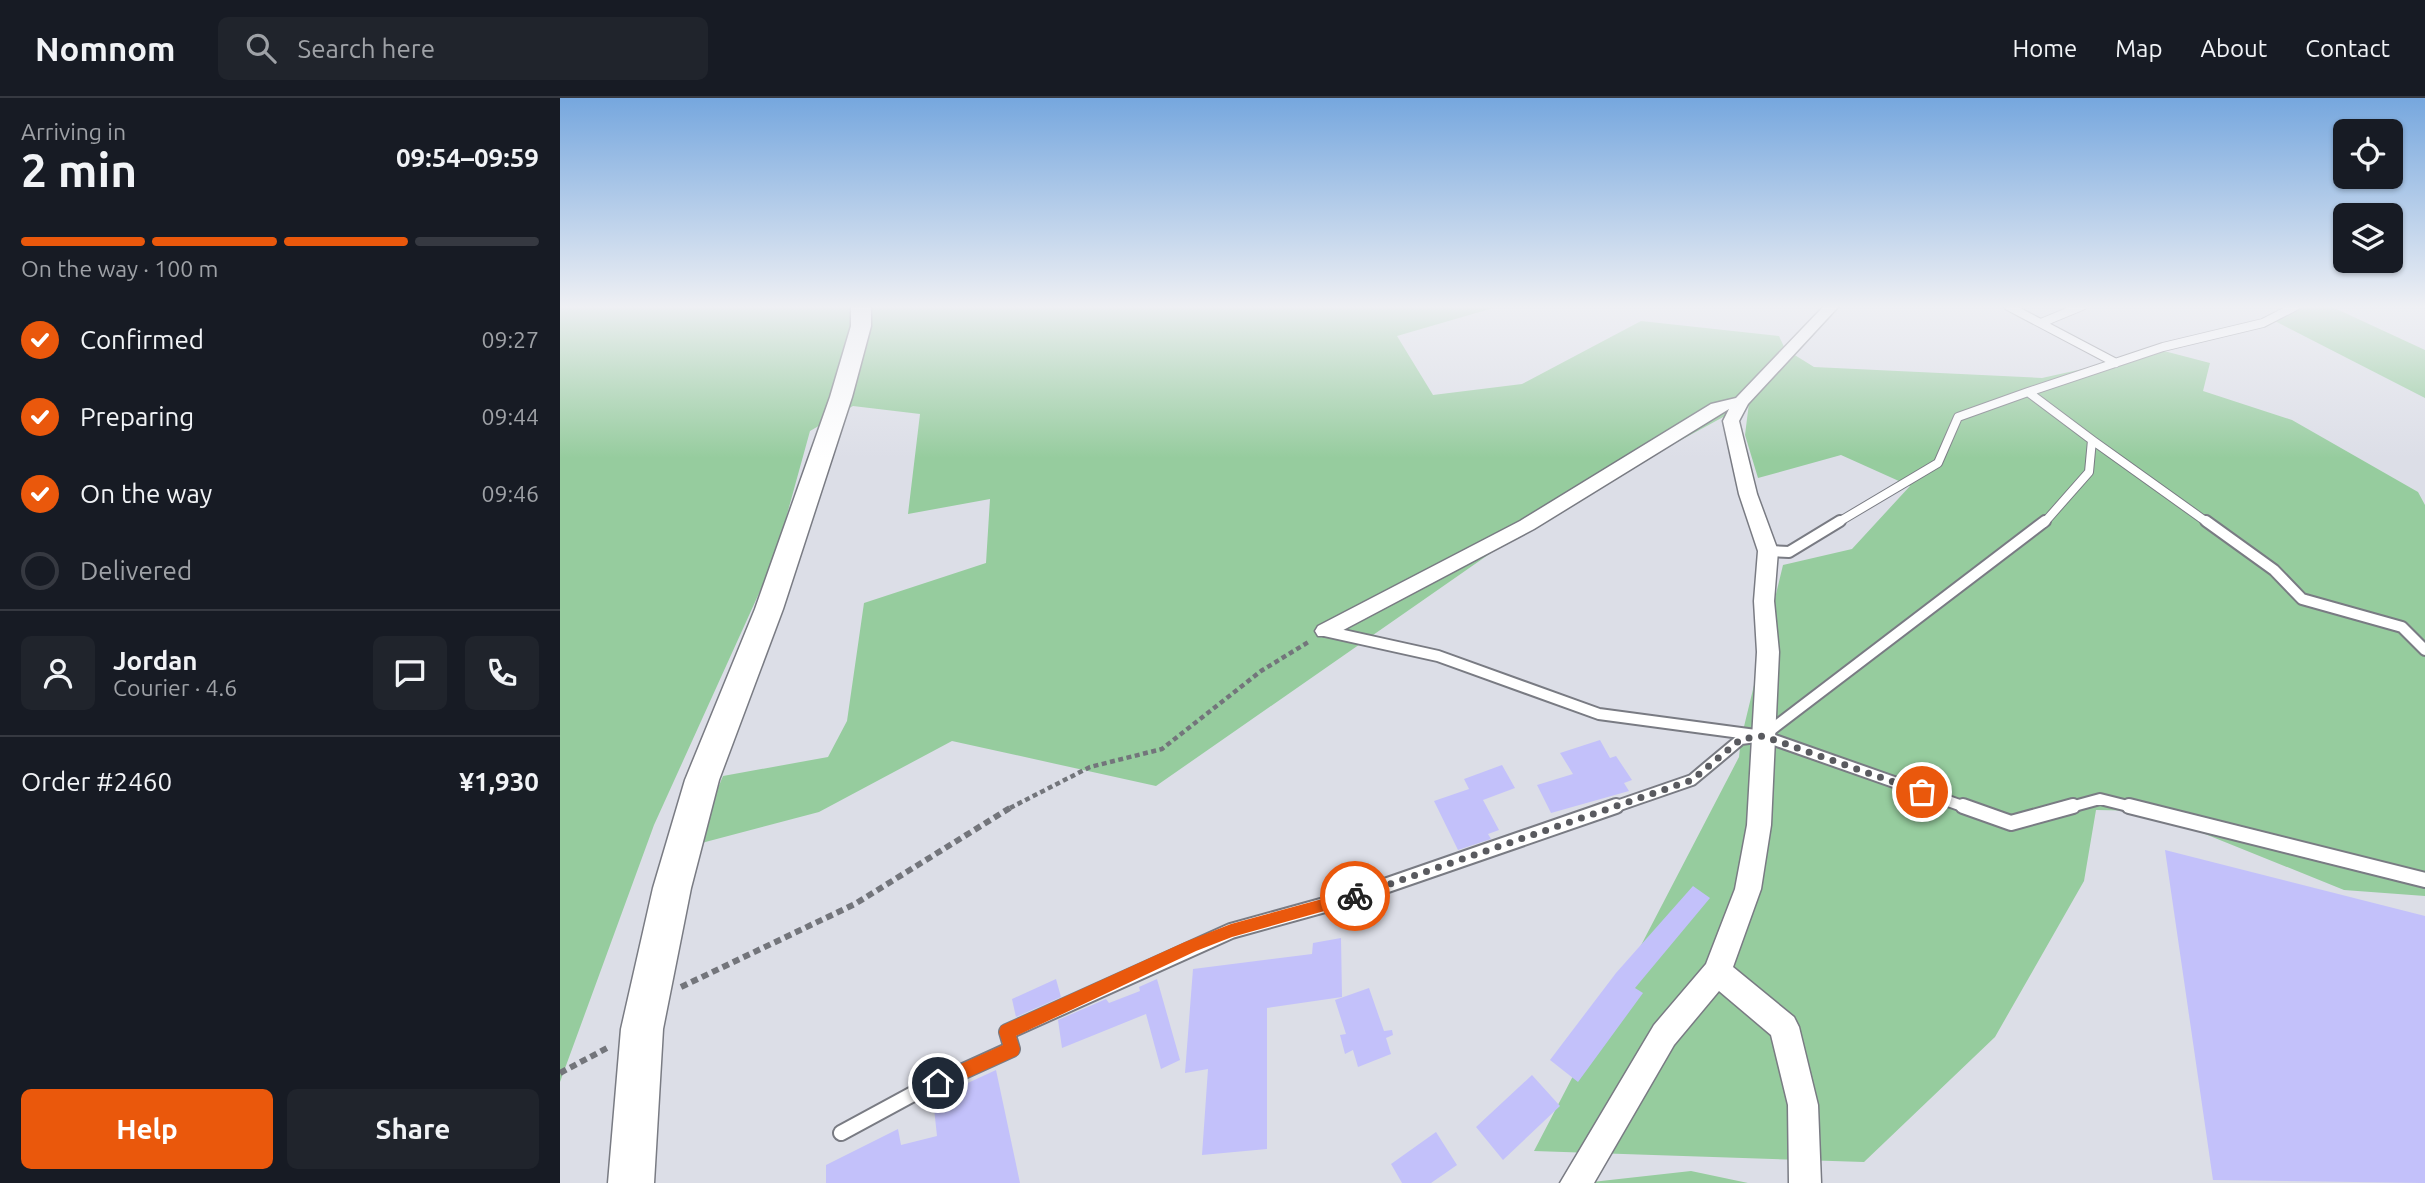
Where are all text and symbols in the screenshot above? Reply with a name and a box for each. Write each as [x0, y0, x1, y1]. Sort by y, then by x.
search box [218, 17, 708, 80]
icon: search [242, 29, 280, 67]
text: Nomnom [35, 30, 176, 67]
text: Search here [298, 34, 435, 63]
text: Home [2012, 35, 2077, 62]
text: Map [2115, 35, 2162, 62]
text: About [2200, 35, 2267, 62]
text: Contact [2305, 35, 2390, 62]
text: Arriving in [21, 119, 126, 144]
map controls [2333, 119, 2403, 273]
button: locate [2333, 119, 2403, 189]
text: 09:54–09:59 [396, 143, 539, 172]
text: 2 min [21, 144, 137, 196]
button: layers [2333, 203, 2403, 273]
text: On the way · 100 m [21, 256, 218, 281]
icon: check [21, 321, 59, 359]
text: Confirmed [80, 325, 204, 354]
text: 09:27 [481, 327, 539, 352]
icon: check [21, 398, 59, 436]
text: Preparing [80, 402, 194, 431]
text: 09:44 [481, 404, 539, 429]
icon: check [21, 475, 59, 513]
text: On the way [80, 479, 212, 508]
text: 09:46 [481, 481, 539, 506]
text: Delivered [80, 556, 192, 585]
button: person [21, 636, 95, 710]
button: chat [373, 636, 447, 710]
button: phone [465, 636, 539, 710]
text: Jordan [113, 646, 198, 675]
text: Courier · 4.6 [113, 675, 237, 700]
pin [1892, 762, 1952, 822]
text: Order #2460 [21, 767, 172, 796]
text: ¥1,930 [459, 767, 539, 796]
icon: bag [1903, 773, 1941, 811]
courier [1320, 861, 1390, 931]
icon: bike [1336, 877, 1374, 915]
pin [908, 1053, 968, 1113]
icon: home [919, 1064, 957, 1102]
button: Help [21, 1089, 273, 1169]
button: Share [287, 1089, 539, 1169]

